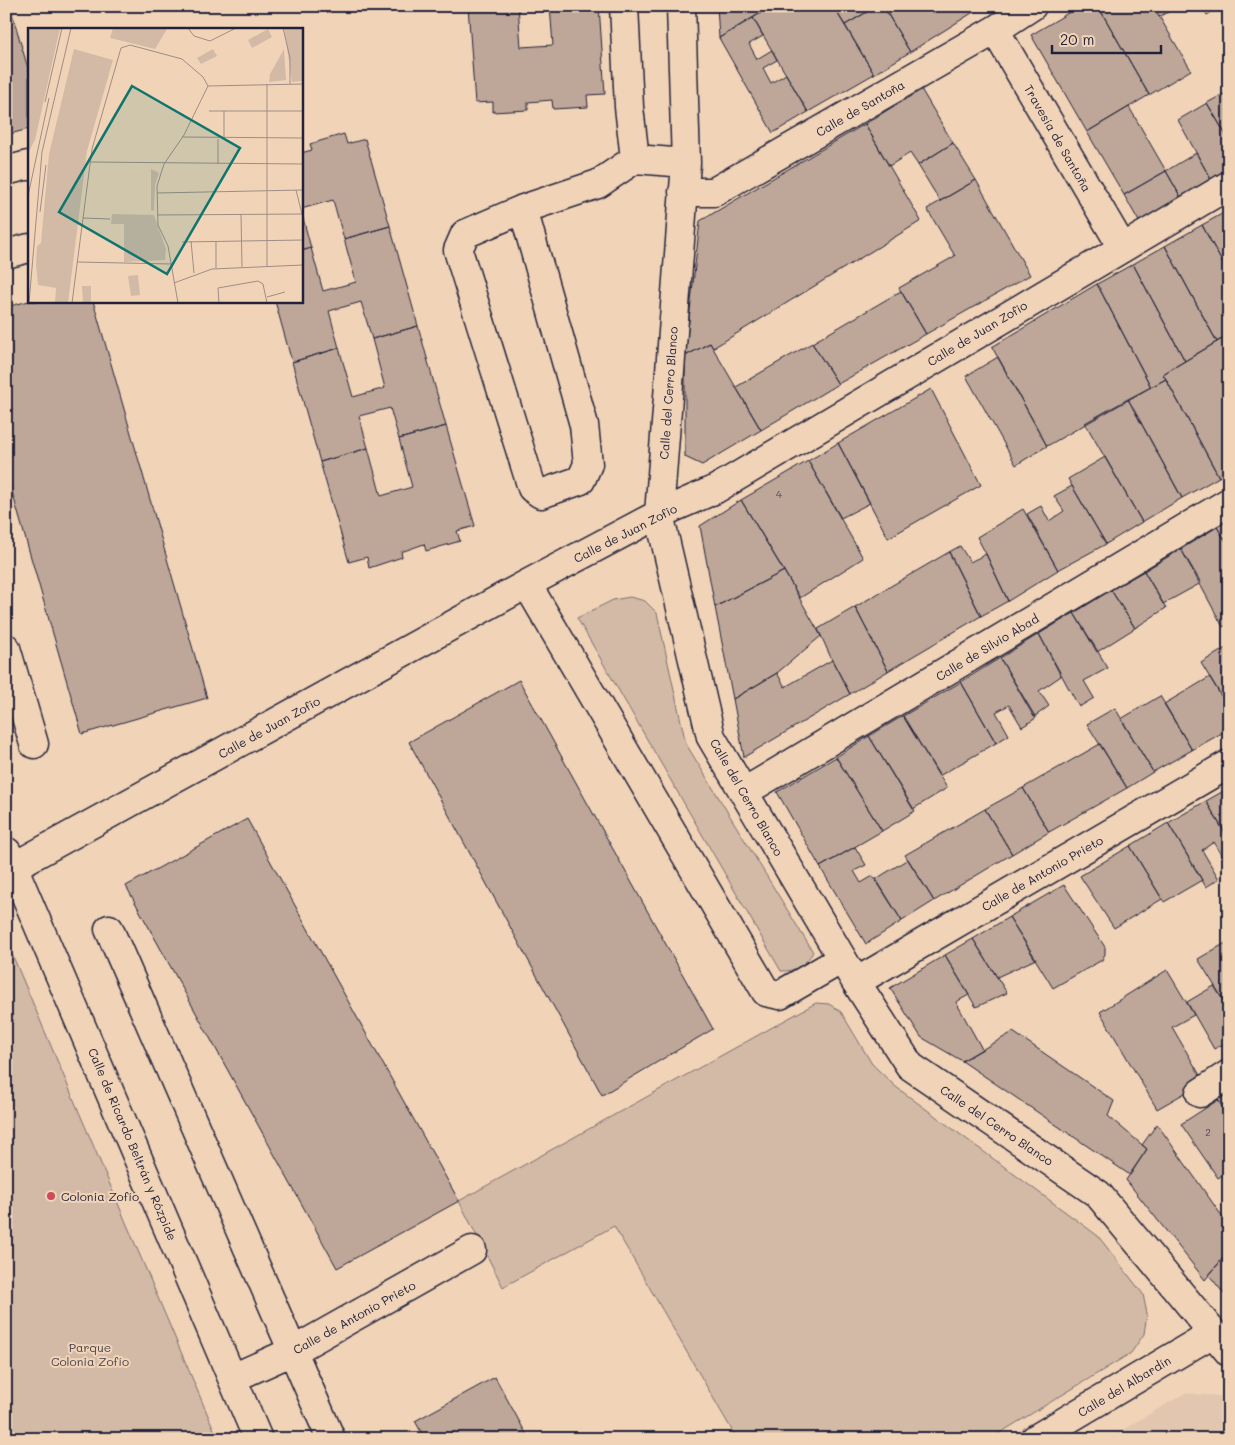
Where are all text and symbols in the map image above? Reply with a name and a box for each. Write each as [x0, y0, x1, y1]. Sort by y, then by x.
scale bar [1052, 22, 1161, 54]
inset map [28, 28, 302, 302]
text: 20 m [1060, 29, 1094, 49]
street label: Calle de Santoña [813, 76, 907, 140]
street label: Travesía de Santoña [1021, 82, 1095, 194]
street label: Calle de Juan Zofio [924, 297, 1030, 369]
street label: Calle del Cerro Blanco [655, 326, 681, 460]
house number: 4 [776, 487, 782, 501]
street label: Calle de Juan Zofio [571, 500, 679, 566]
street label: Calle de Silvio Abad [932, 610, 1042, 684]
street label: Calle de Juan Zofio [215, 692, 323, 762]
street label: Calle del Cerro Blanco [707, 735, 787, 859]
street label: Calle de Antonio Prieto [978, 832, 1106, 914]
street label: Calle de Ricardo Beltrán y Rózpide [85, 1045, 181, 1243]
street label: Calle del Cerro Blanco [937, 1081, 1057, 1169]
house number: 2 [1205, 1125, 1211, 1139]
place label: Colonia Zofío [61, 1188, 139, 1204]
marker: Colonia Zofío [45, 1190, 57, 1202]
street label: Calle de Antonio Prieto [290, 1277, 418, 1357]
park label: Parque Colonia Zofío [51, 1339, 129, 1369]
street label: Calle del Albardín [1075, 1352, 1173, 1420]

